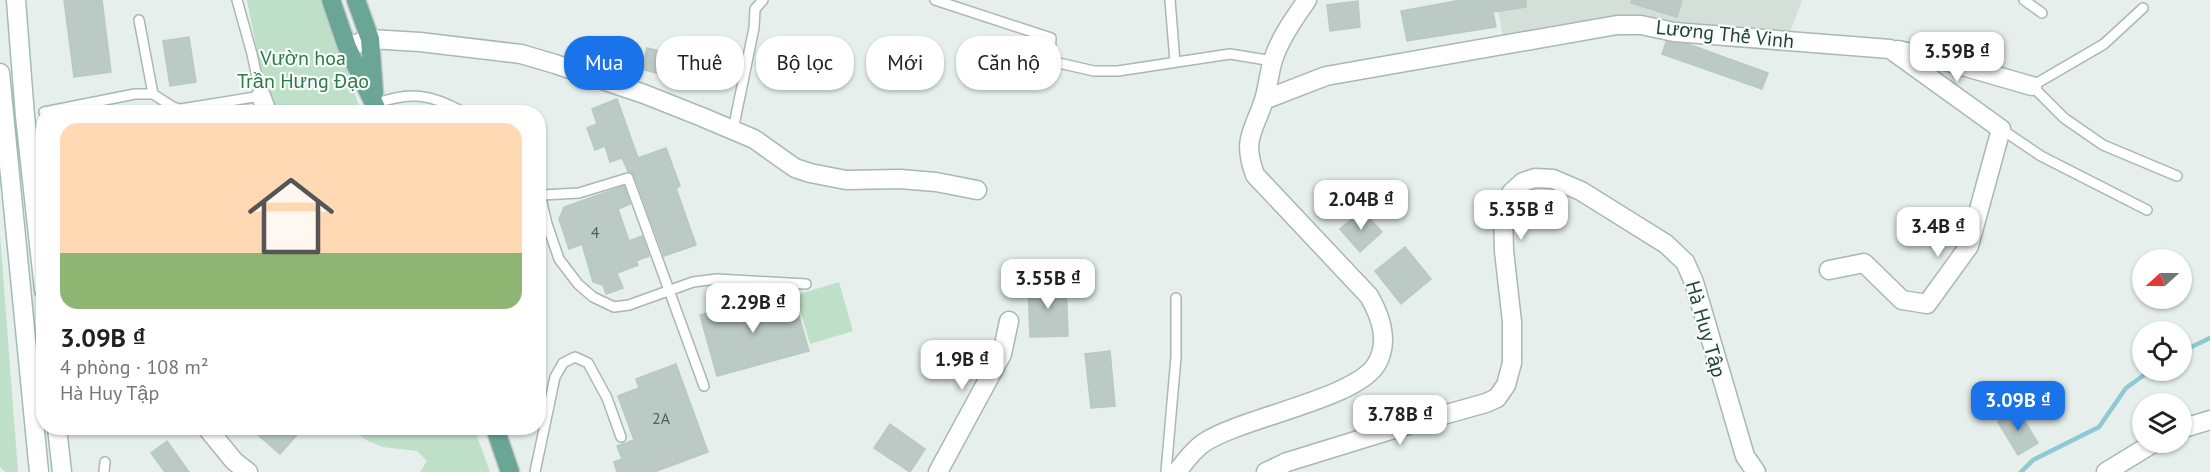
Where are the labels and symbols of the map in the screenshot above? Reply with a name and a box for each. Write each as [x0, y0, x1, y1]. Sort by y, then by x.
street label: Lương Thế Vinh [1655, 14, 1795, 54]
pin: 3.59B ₫ [1902, 32, 2012, 83]
park label: Vườn hoa Trần Hưng Đạo [237, 45, 369, 94]
pin: 2.04B ₫ [1306, 180, 1416, 231]
pin: 5.35B ₫ [1466, 190, 1576, 241]
pin: 3.4B ₫ [1889, 207, 1987, 258]
house number: 4 [591, 222, 600, 242]
north arrow [2132, 249, 2192, 309]
pin: 3.55B ₫ [993, 259, 1103, 310]
street label: Hà Huy Tập [1680, 278, 1732, 380]
pin: 2.29B ₫ [698, 283, 808, 334]
pin: 1.9B ₫ [913, 340, 1011, 391]
pin: 3.09B ₫ [1963, 381, 2073, 432]
pin: 3.78B ₫ [1345, 395, 1455, 446]
house number: 2A [652, 408, 671, 428]

